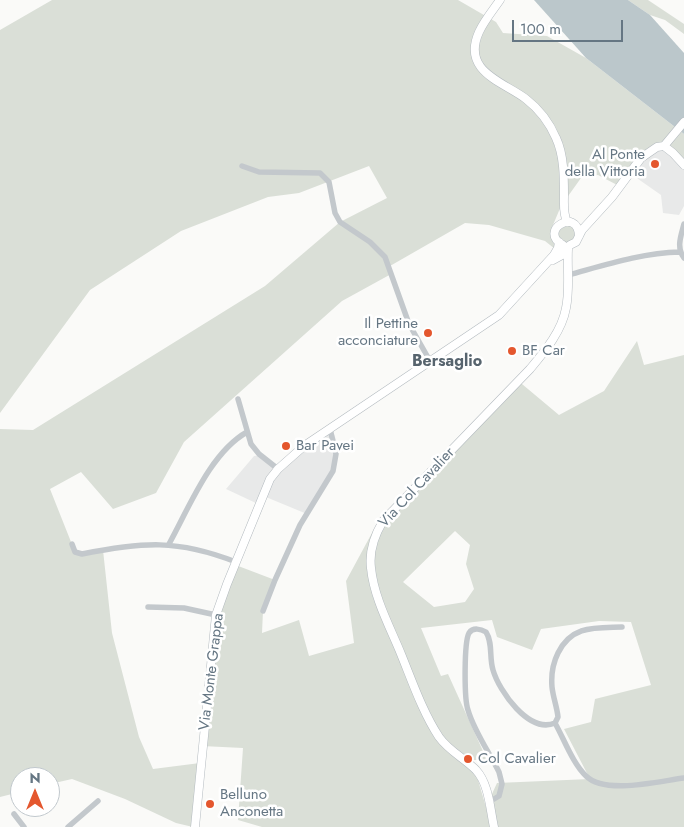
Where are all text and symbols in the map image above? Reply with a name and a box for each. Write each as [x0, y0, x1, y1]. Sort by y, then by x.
scale bar [514, 10, 625, 42]
text: 100 m [520, 18, 561, 40]
place label: Al Ponte della Vittoria [565, 146, 645, 181]
marker: Al Ponte della Vittoria [649, 158, 661, 170]
place label: Il Pettine acconciature [338, 315, 418, 350]
marker: Il Pettine acconciature [422, 327, 434, 339]
place label: BF Car [522, 342, 565, 360]
marker: BF Car [506, 345, 518, 357]
district label: Bersaglio [412, 352, 482, 372]
place label: Bar Pavei [296, 437, 354, 455]
marker: Bar Pavei [280, 440, 292, 452]
street label: Via Col Cavalier [375, 444, 459, 532]
street label: Via Monte Grappa [196, 612, 228, 732]
place label: Col Cavalier [478, 750, 556, 768]
marker: Col Cavalier [462, 753, 474, 765]
north arrow [10, 767, 60, 817]
text: N [29, 768, 41, 788]
place label: Belluno Anconetta [220, 786, 283, 821]
marker: Belluno Anconetta [204, 798, 216, 810]

